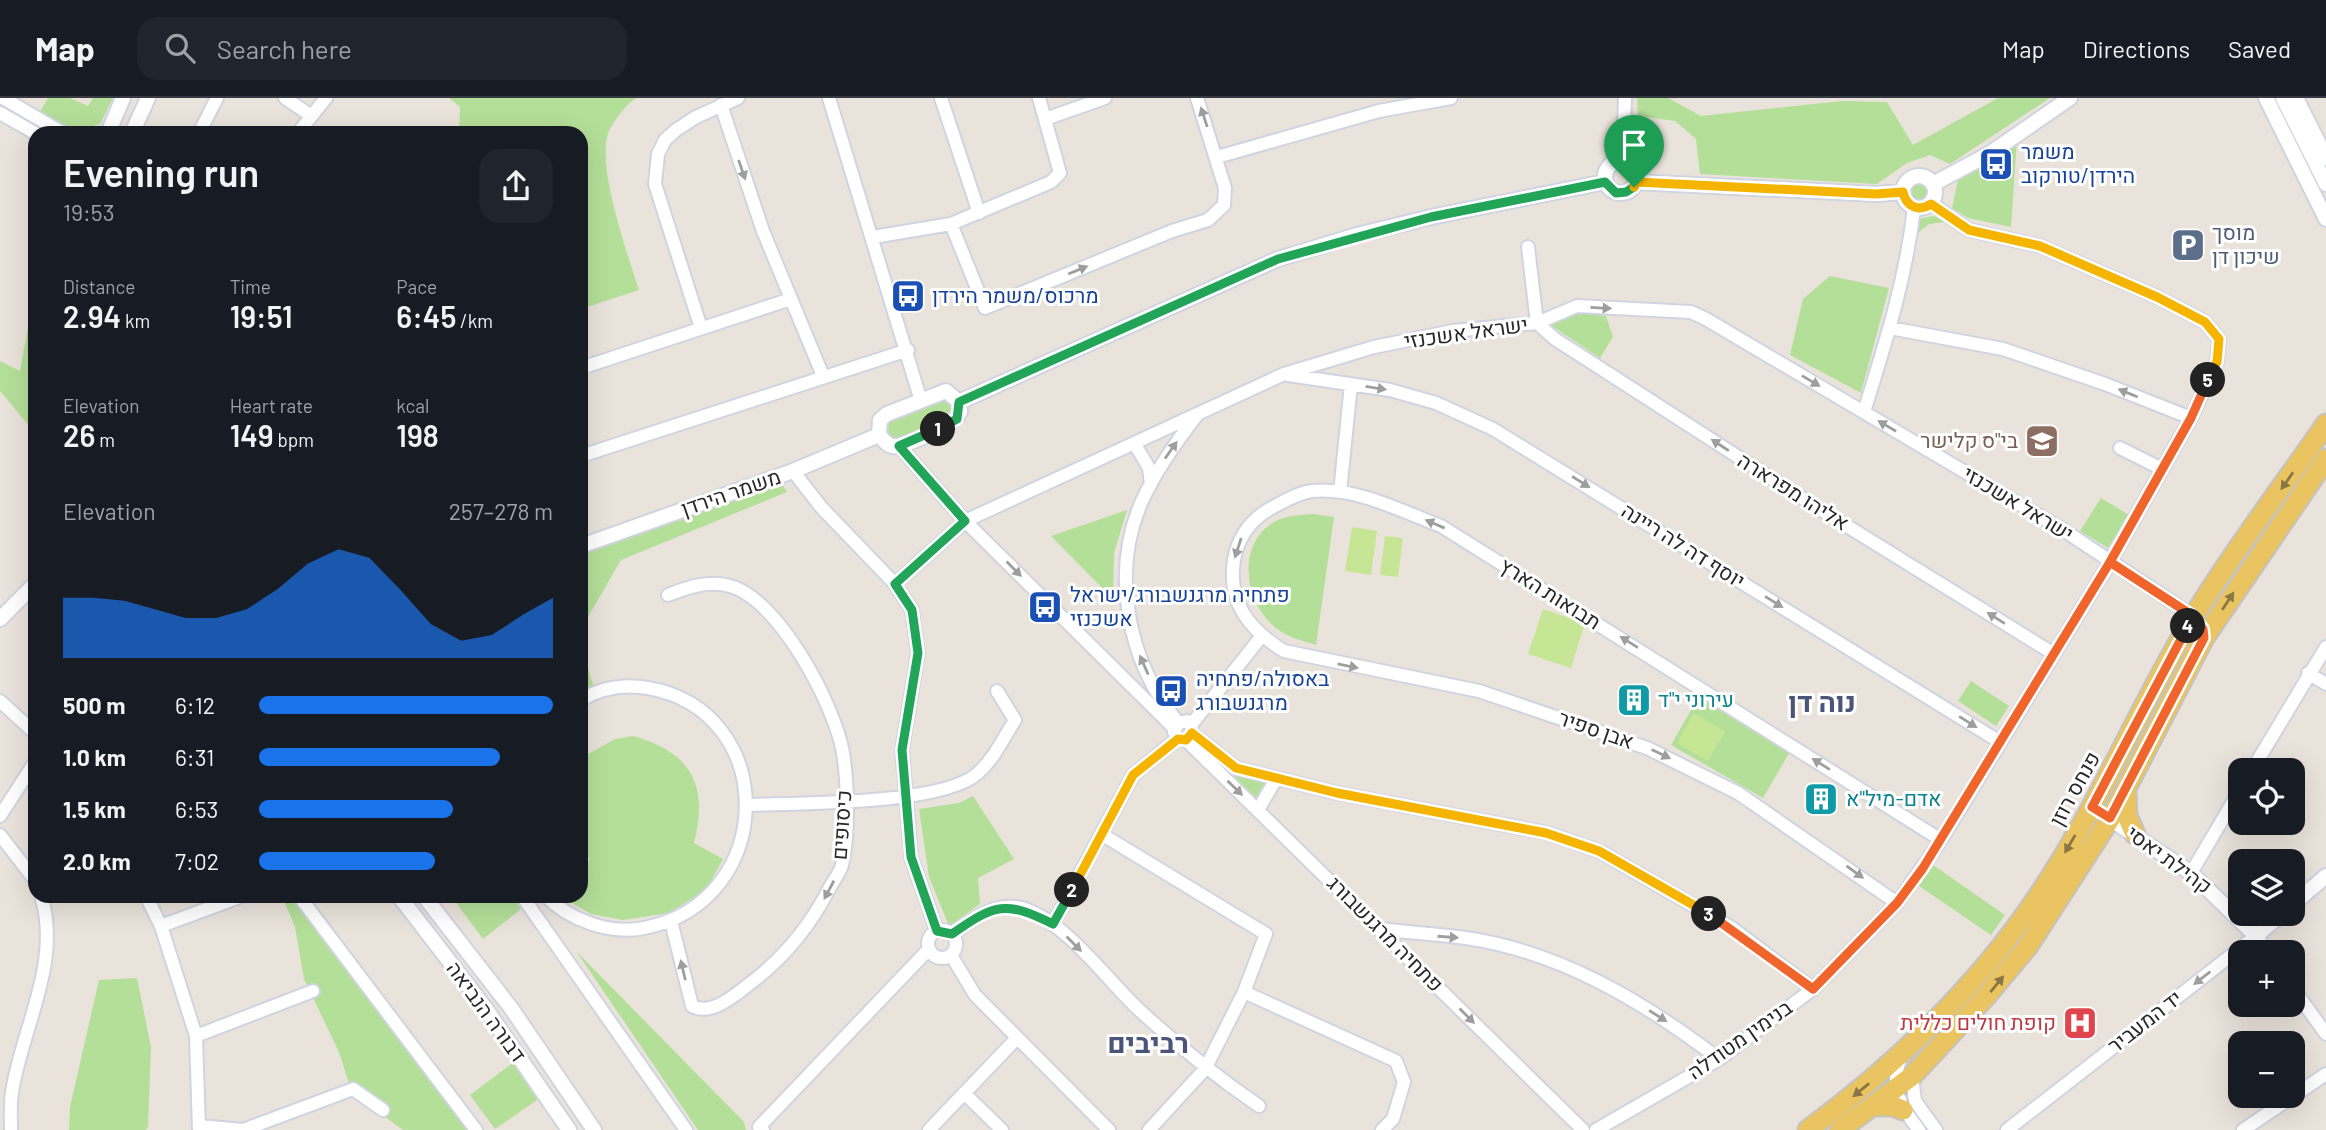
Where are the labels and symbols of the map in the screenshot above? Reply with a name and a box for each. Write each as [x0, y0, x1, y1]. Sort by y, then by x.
one-way arrow [1198, 107, 1208, 128]
pin [1604, 115, 1664, 187]
place label: משמר הירדן/טורקוב [2021, 138, 2135, 187]
bus stop icon: משמר הירדן/טורקוב [1977, 145, 2015, 183]
one-way arrow [737, 159, 748, 180]
place label: מוסך שיכון דן [2212, 219, 2280, 268]
parking icon: מוסך שיכון דן [2169, 226, 2207, 264]
one-way arrow [1068, 264, 1089, 275]
bus stop icon: מרכוס/משמר הירדן [889, 277, 927, 315]
place label: מרכוס/משמר הירדן [932, 282, 1099, 307]
one-way arrow [1591, 302, 1613, 313]
street label: ישראל אשכנזי [1402, 310, 1529, 353]
pin: 5 [2190, 362, 2226, 398]
one-way arrow [1801, 374, 1820, 387]
one-way arrow [1365, 383, 1387, 394]
one-way arrow [2117, 387, 2138, 398]
pin: 1 [920, 412, 956, 446]
one-way arrow [1877, 419, 1896, 432]
school or university icon: בי"ס קלישר [2023, 422, 2061, 460]
place label: בי"ס קלישר [1920, 427, 2018, 452]
one-way arrow [1711, 438, 1729, 452]
one-way arrow [1164, 441, 1178, 459]
street label: אליהו מפרארה [1734, 447, 1854, 535]
street label: ישראל אשכנזי [1959, 460, 2079, 546]
street label: משמר הירדן [677, 463, 784, 520]
one-way arrow [2280, 472, 2294, 490]
one-way arrow [1572, 475, 1591, 488]
street label: יוסף דה לה ריינה [1618, 497, 1750, 593]
one-way arrow [1425, 518, 1445, 530]
one-way arrow [1232, 538, 1242, 559]
street label: תבואות הארץ [1496, 552, 1606, 634]
one-way arrow [1005, 561, 1022, 578]
place label: פתחיה מרגנשבורג/ישראל אשכנזי [1070, 581, 1290, 630]
bus stop icon: פתחיה מרגנשבורג/ישראל אשכנזי [1026, 588, 1064, 626]
one-way arrow [2222, 591, 2235, 611]
one-way arrow [1765, 596, 1784, 609]
pin: 4 [2170, 608, 2206, 644]
one-way arrow [1986, 611, 2006, 624]
one-way arrow [1619, 636, 1639, 649]
one-way arrow [1138, 654, 1149, 675]
one-way arrow [1337, 660, 1359, 671]
place label: באסולה/פתחיה מרגנשבורג [1196, 665, 1329, 714]
bus stop icon: באסולה/פתחיה מרגנשבורג [1152, 672, 1190, 710]
building icon: עירוני י"ד [1615, 681, 1653, 719]
district label: נוה דן [1788, 684, 1856, 718]
place label: עירוני י"ד [1658, 686, 1734, 711]
street label: אבן ספיר [1556, 704, 1637, 753]
one-way arrow [1958, 716, 1977, 728]
street label: פנחס רוזן [2043, 747, 2104, 830]
one-way arrow [1651, 748, 1671, 760]
one-way arrow [1812, 757, 1831, 770]
one-way arrow [1226, 779, 1243, 795]
building icon: אדם-מיל"א [1802, 780, 1840, 818]
place label: אדם-מיל"א [1846, 785, 1941, 810]
street label: כיסופים [826, 789, 855, 861]
street label: קהילת יאסי [2122, 819, 2217, 898]
one-way arrow [2064, 834, 2077, 853]
one-way arrow [1846, 865, 1864, 879]
street label: פתחיה מרגנשבורג [1323, 870, 1449, 996]
pin: 2 [1054, 872, 1090, 908]
one-way arrow [823, 880, 835, 900]
pin: 3 [1692, 896, 1726, 932]
one-way arrow [1437, 931, 1459, 942]
one-way arrow [1065, 936, 1082, 953]
street label: דבורה הנביאה [442, 956, 532, 1066]
one-way arrow [677, 959, 688, 981]
one-way arrow [2194, 970, 2212, 985]
one-way arrow [1989, 975, 2004, 992]
street label: יד המעביר [2102, 984, 2186, 1057]
street label: בנימין מטודלה [1682, 994, 1796, 1084]
hospital icon: קופת חולים כללית [2061, 1004, 2099, 1042]
one-way arrow [1459, 1007, 1476, 1024]
place label: קופת חולים כללית [1900, 1009, 2056, 1034]
one-way arrow [1649, 1010, 1668, 1023]
district label: רביבים [1107, 1025, 1189, 1059]
one-way arrow [1852, 1083, 1870, 1098]

